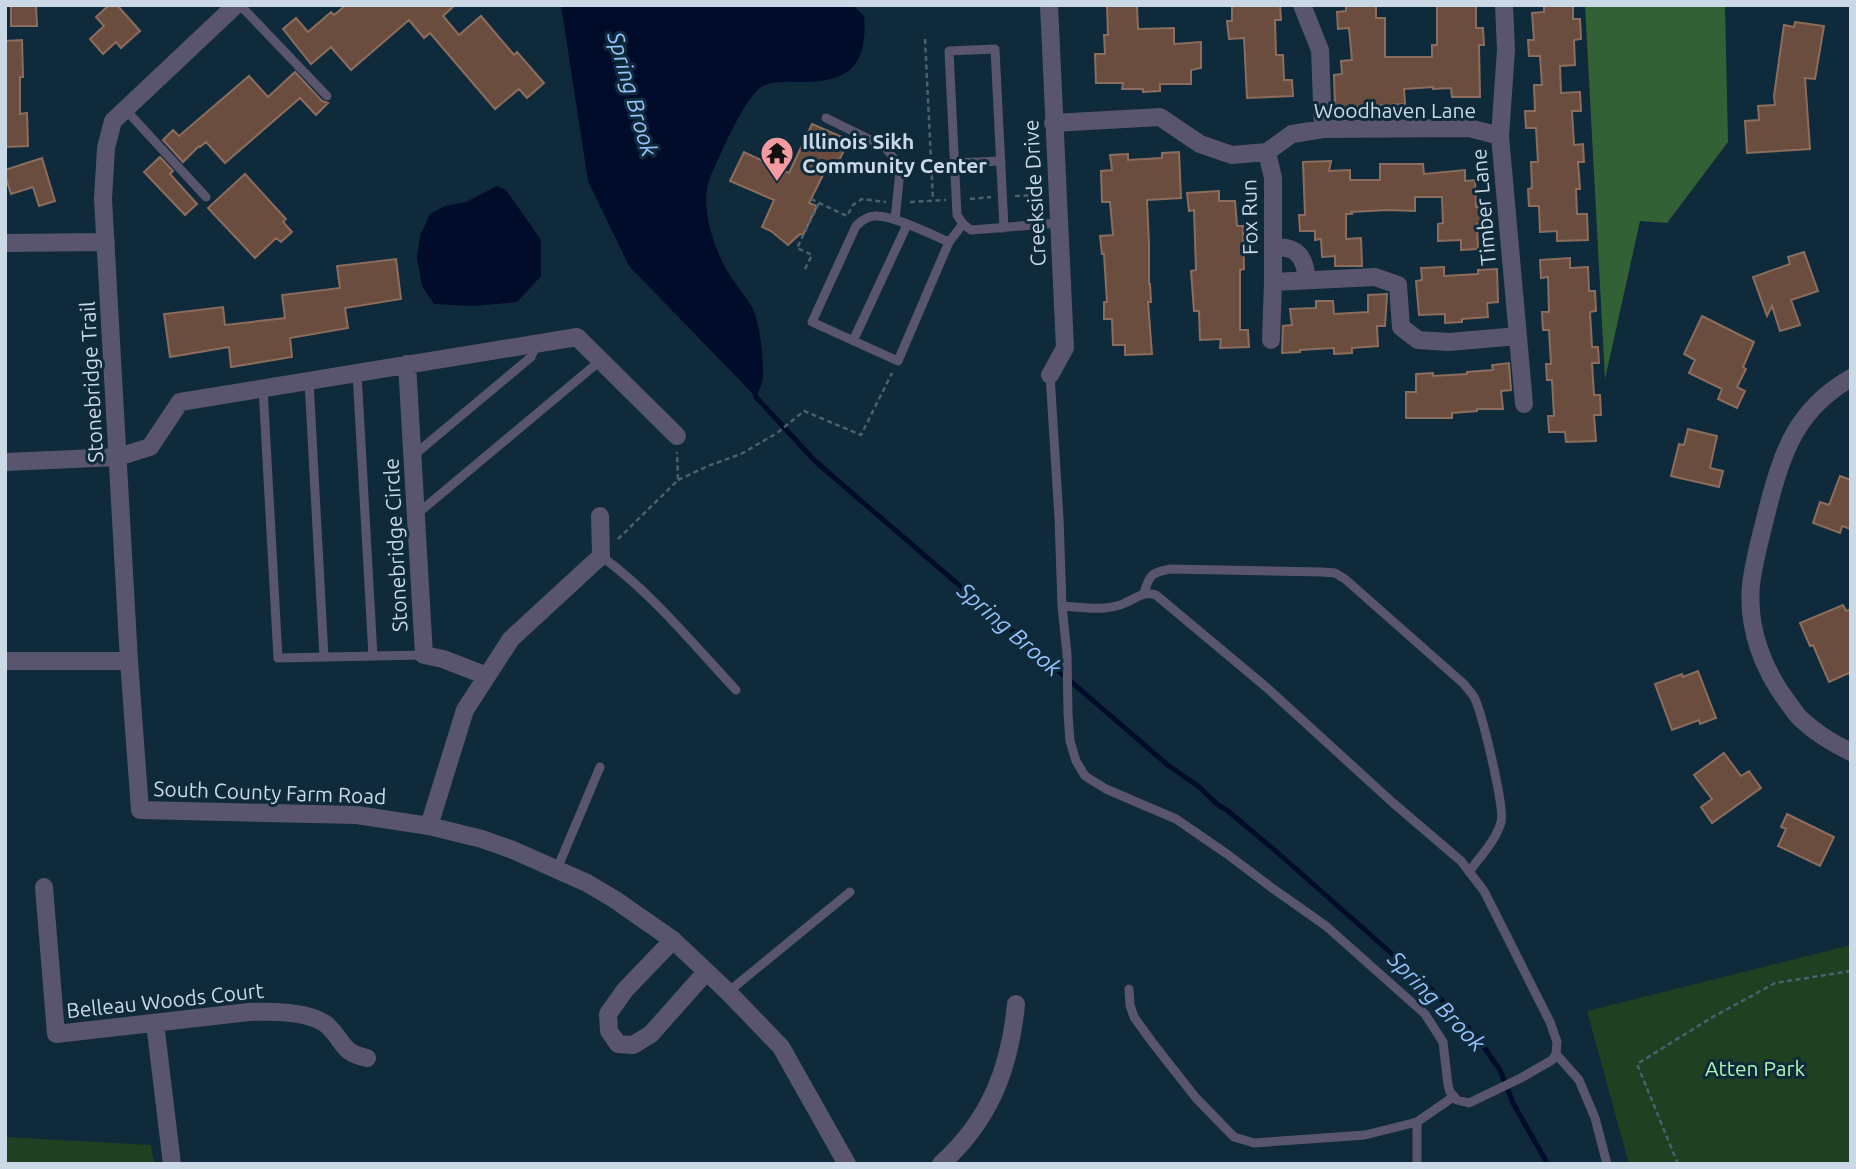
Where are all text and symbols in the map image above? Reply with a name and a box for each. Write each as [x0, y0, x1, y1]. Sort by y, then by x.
water label: Spring Brook [603, 28, 663, 160]
street label: Woodhaven Lane [1314, 98, 1476, 122]
street label: Creekside Drive [1018, 119, 1050, 267]
place label: Illinois Sikh Community Center [802, 129, 987, 177]
temple icon: Illinois Sikh Community Center [758, 134, 796, 183]
street label: Timber Lane [1466, 148, 1500, 266]
street label: Fox Run [1236, 179, 1262, 255]
street label: Stonebridge Trail [75, 301, 107, 463]
street label: Stonebridge Circle [378, 458, 412, 632]
water label: Spring Brook [952, 577, 1067, 681]
street label: South County Farm Road [153, 776, 387, 808]
water label: Spring Brook [1383, 945, 1491, 1056]
street label: Belleau Woods Court [65, 978, 265, 1022]
park label: Atten Park [1705, 1056, 1806, 1080]

